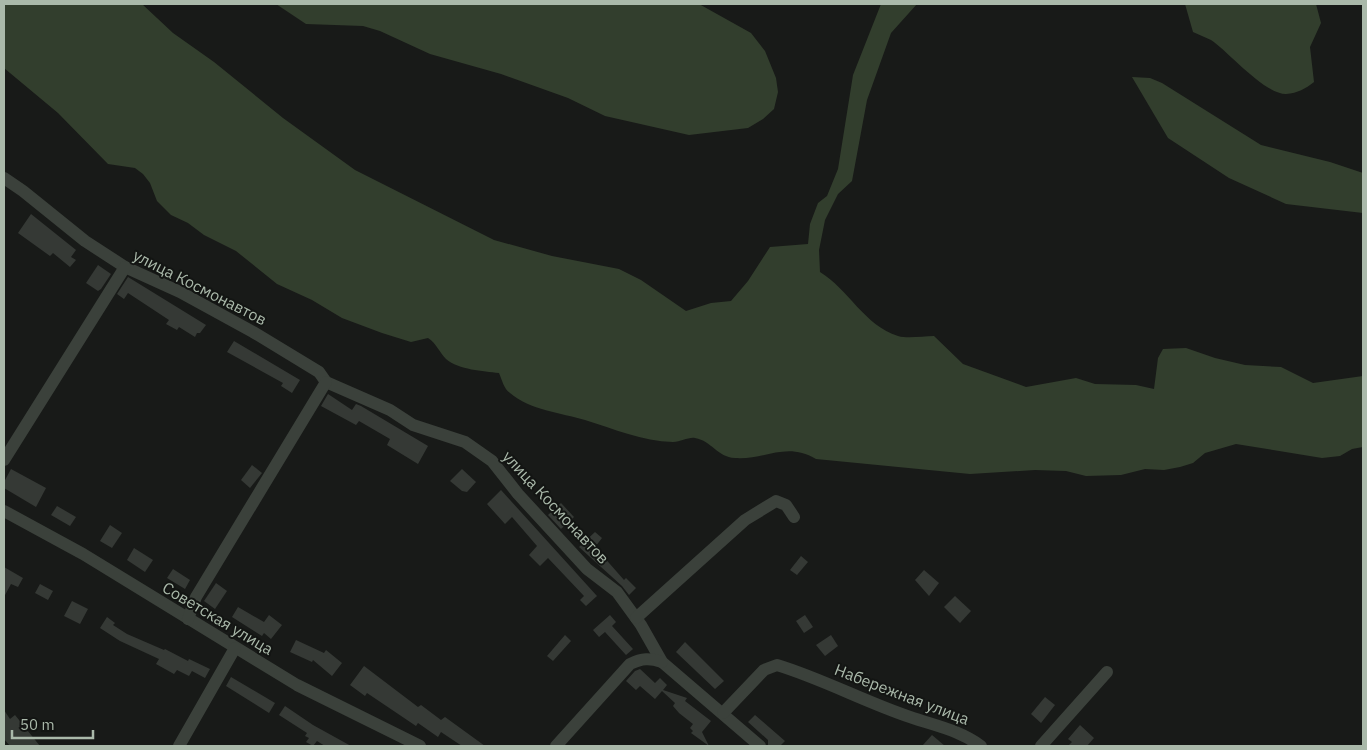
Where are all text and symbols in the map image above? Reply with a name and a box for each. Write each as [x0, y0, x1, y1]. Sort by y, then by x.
street label: улица Космонавтов [130, 245, 270, 329]
street label: улица Космонавтов [498, 446, 614, 568]
street label: Советская улица [159, 577, 277, 659]
street label: Набережная улица [832, 659, 973, 729]
scale bar [12, 708, 94, 740]
text: 50 m [20, 715, 55, 734]

